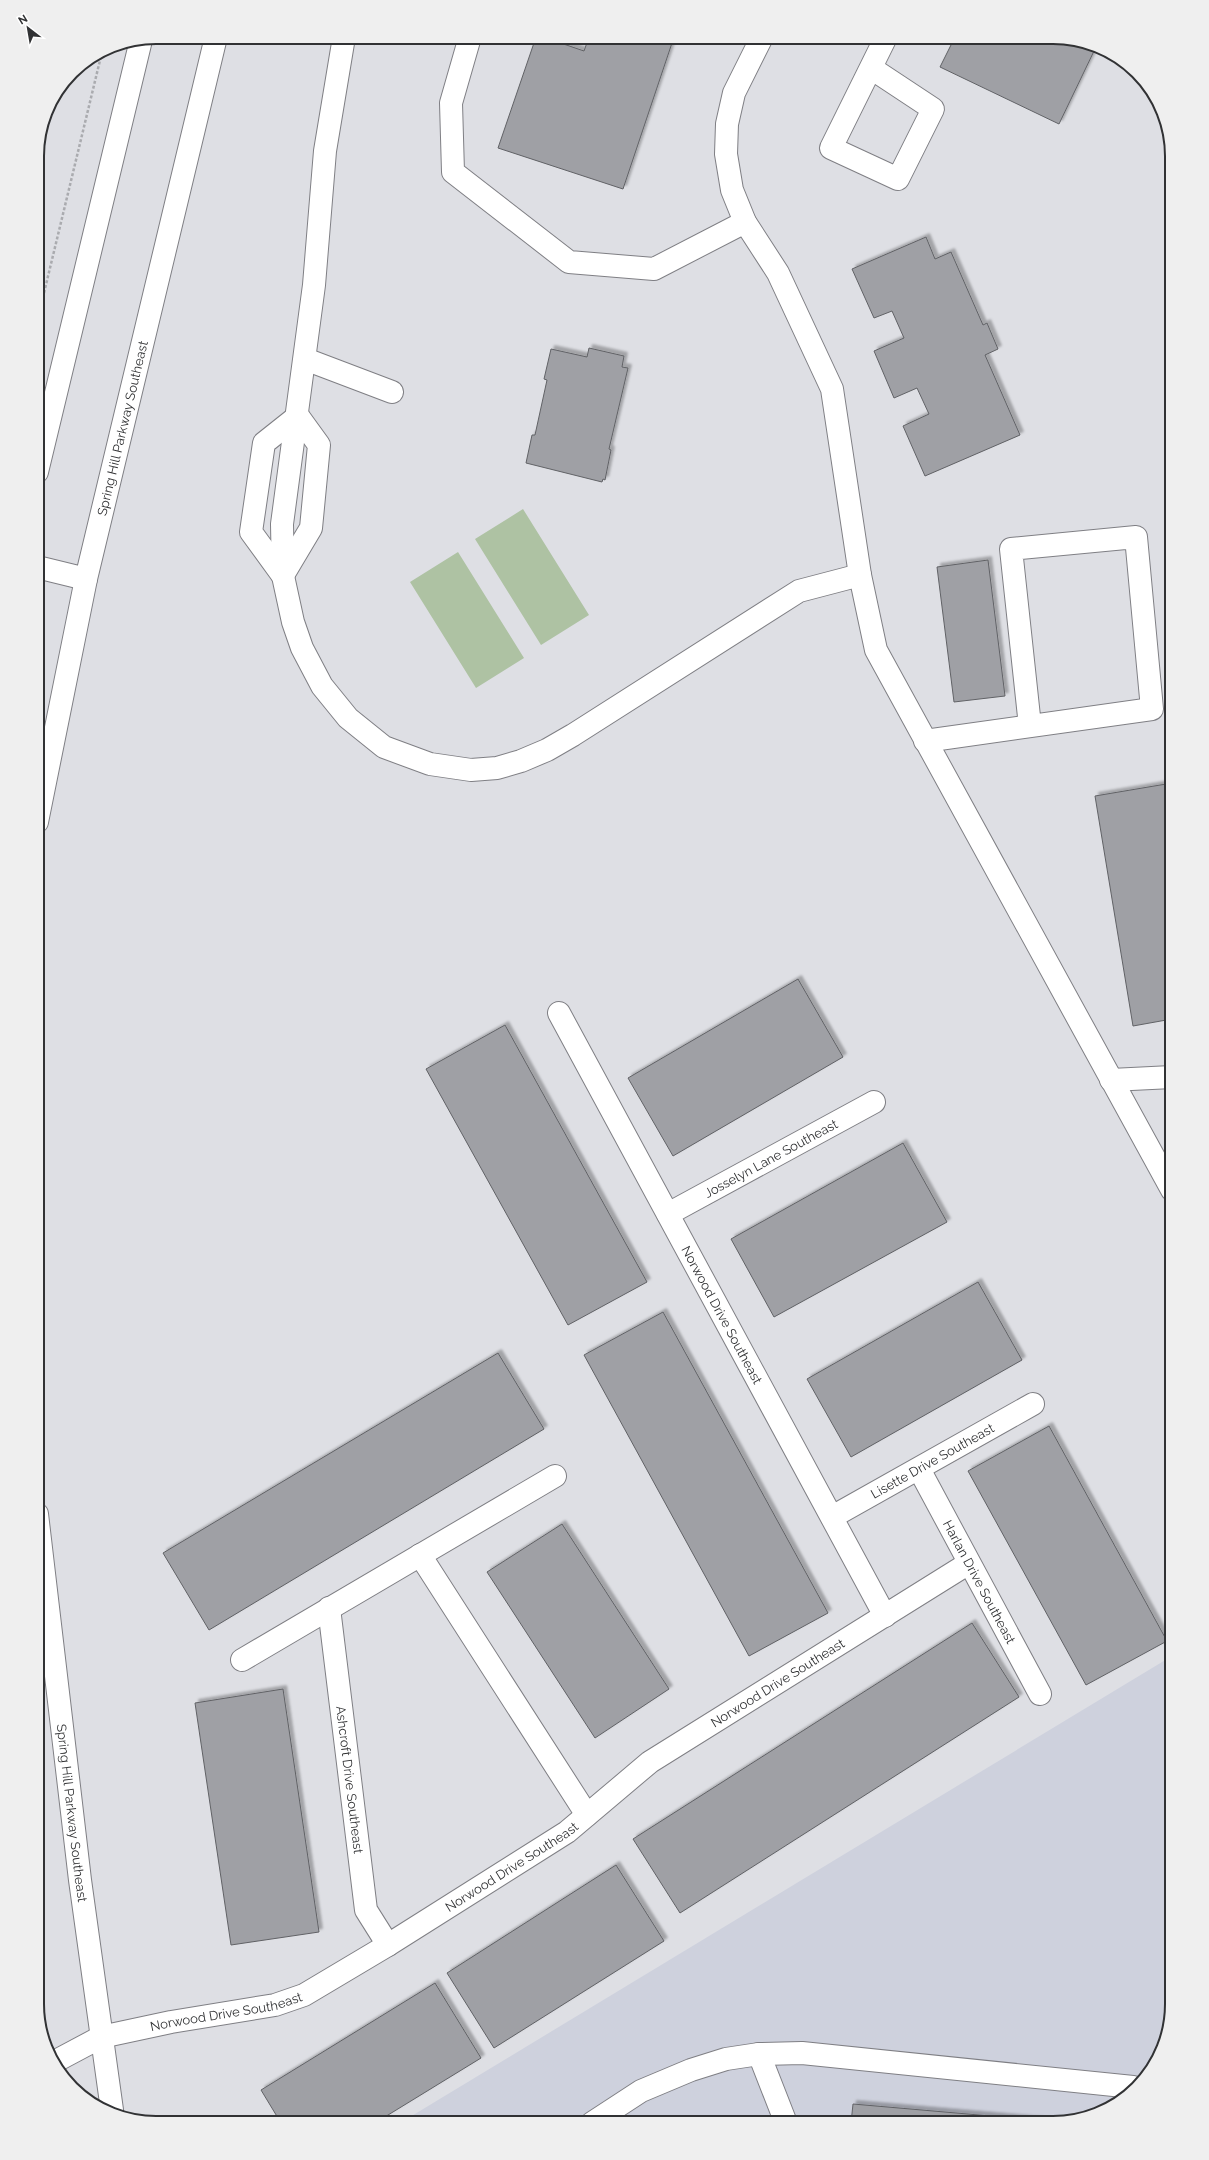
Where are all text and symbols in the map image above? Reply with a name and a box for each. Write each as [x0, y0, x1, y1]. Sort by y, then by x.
north arrow [8, 8, 48, 48]
text: N [16, 12, 30, 28]
street label: Spring Hill Parkway Southeast [94, 339, 151, 517]
street label: Josselyn Lane Southeast [702, 1116, 841, 1200]
street label: Norwood Drive Southeast [679, 1243, 766, 1387]
street label: Lisette Drive Southeast [868, 1420, 997, 1501]
street label: Harlan Drive Southeast [940, 1517, 1019, 1647]
street label: Norwood Drive Southeast [708, 1635, 847, 1730]
street label: Ashcroft Drive Southeast [334, 1705, 367, 1855]
street label: Spring Hill Parkway Southeast [54, 1723, 91, 1904]
street label: Norwood Drive Southeast [442, 1818, 581, 1914]
street label: Norwood Drive Southeast [149, 1989, 305, 2034]

